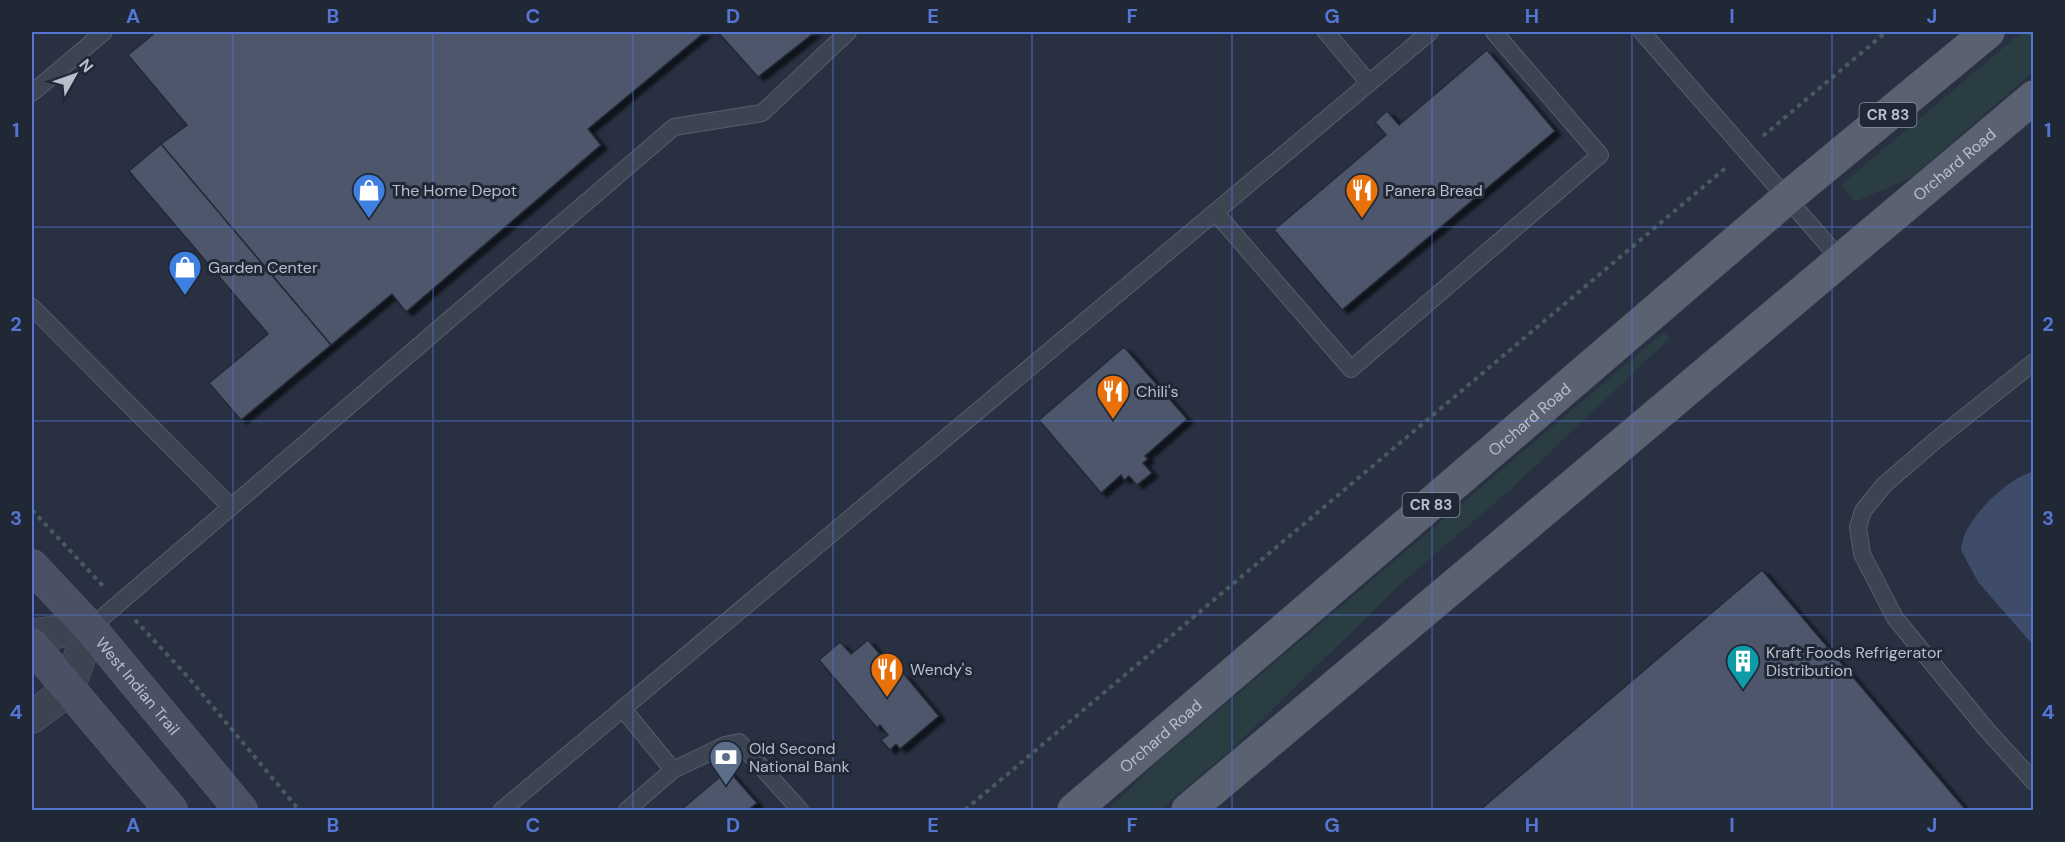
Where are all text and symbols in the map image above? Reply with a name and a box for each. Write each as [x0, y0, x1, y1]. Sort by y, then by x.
text: A [126, 3, 140, 29]
text: B [327, 3, 339, 29]
text: C [526, 3, 540, 29]
text: D [726, 3, 740, 29]
text: E [927, 3, 939, 29]
text: F [1126, 3, 1138, 29]
text: G [1324, 3, 1340, 29]
text: H [1525, 3, 1539, 29]
text: I [1729, 3, 1735, 29]
text: J [1927, 3, 1937, 29]
north arrow [45, 45, 105, 105]
text: N [74, 54, 98, 77]
road number: CR 83 [1860, 103, 1916, 127]
text: 1 [12, 117, 20, 143]
text: 1 [2044, 117, 2052, 143]
street label: Orchard Road [1909, 124, 2000, 206]
shop icon: The Home Depot [351, 172, 387, 219]
restaurant icon: Panera Bread [1344, 172, 1380, 219]
place label: The Home Depot [392, 180, 517, 201]
place label: Panera Bread [1385, 180, 1483, 201]
shop icon: Garden Center [167, 249, 203, 296]
place label: Garden Center [208, 257, 318, 278]
text: 2 [10, 311, 22, 337]
text: 2 [2042, 311, 2054, 337]
restaurant icon: Chili's [1095, 373, 1131, 420]
street label: Orchard Road [1484, 378, 1575, 461]
place label: Chili's [1136, 381, 1179, 402]
road number: CR 83 [1402, 493, 1460, 517]
text: 3 [10, 505, 22, 531]
text: 3 [2042, 505, 2054, 531]
street label: West Indian Trail [91, 633, 184, 739]
place label: Kraft Foods Refrigerator Distribution [1766, 642, 1942, 681]
building icon: Kraft Foods Refrigerator Distribution [1725, 643, 1761, 690]
restaurant icon: Wendy's [869, 651, 905, 698]
place label: Wendy's [910, 659, 972, 680]
street label: Orchard Road [1115, 695, 1206, 777]
text: 4 [10, 699, 23, 725]
text: 4 [2042, 699, 2055, 725]
place label: Old Second National Bank [749, 738, 849, 777]
bank icon: Old Second National Bank [708, 739, 744, 786]
text: A [126, 812, 140, 838]
text: B [327, 812, 339, 838]
text: C [526, 812, 540, 838]
text: D [726, 812, 740, 838]
text: E [927, 812, 939, 838]
text: F [1126, 812, 1138, 838]
text: G [1324, 812, 1340, 838]
text: H [1525, 812, 1539, 838]
text: I [1729, 812, 1735, 838]
text: J [1927, 812, 1937, 838]

